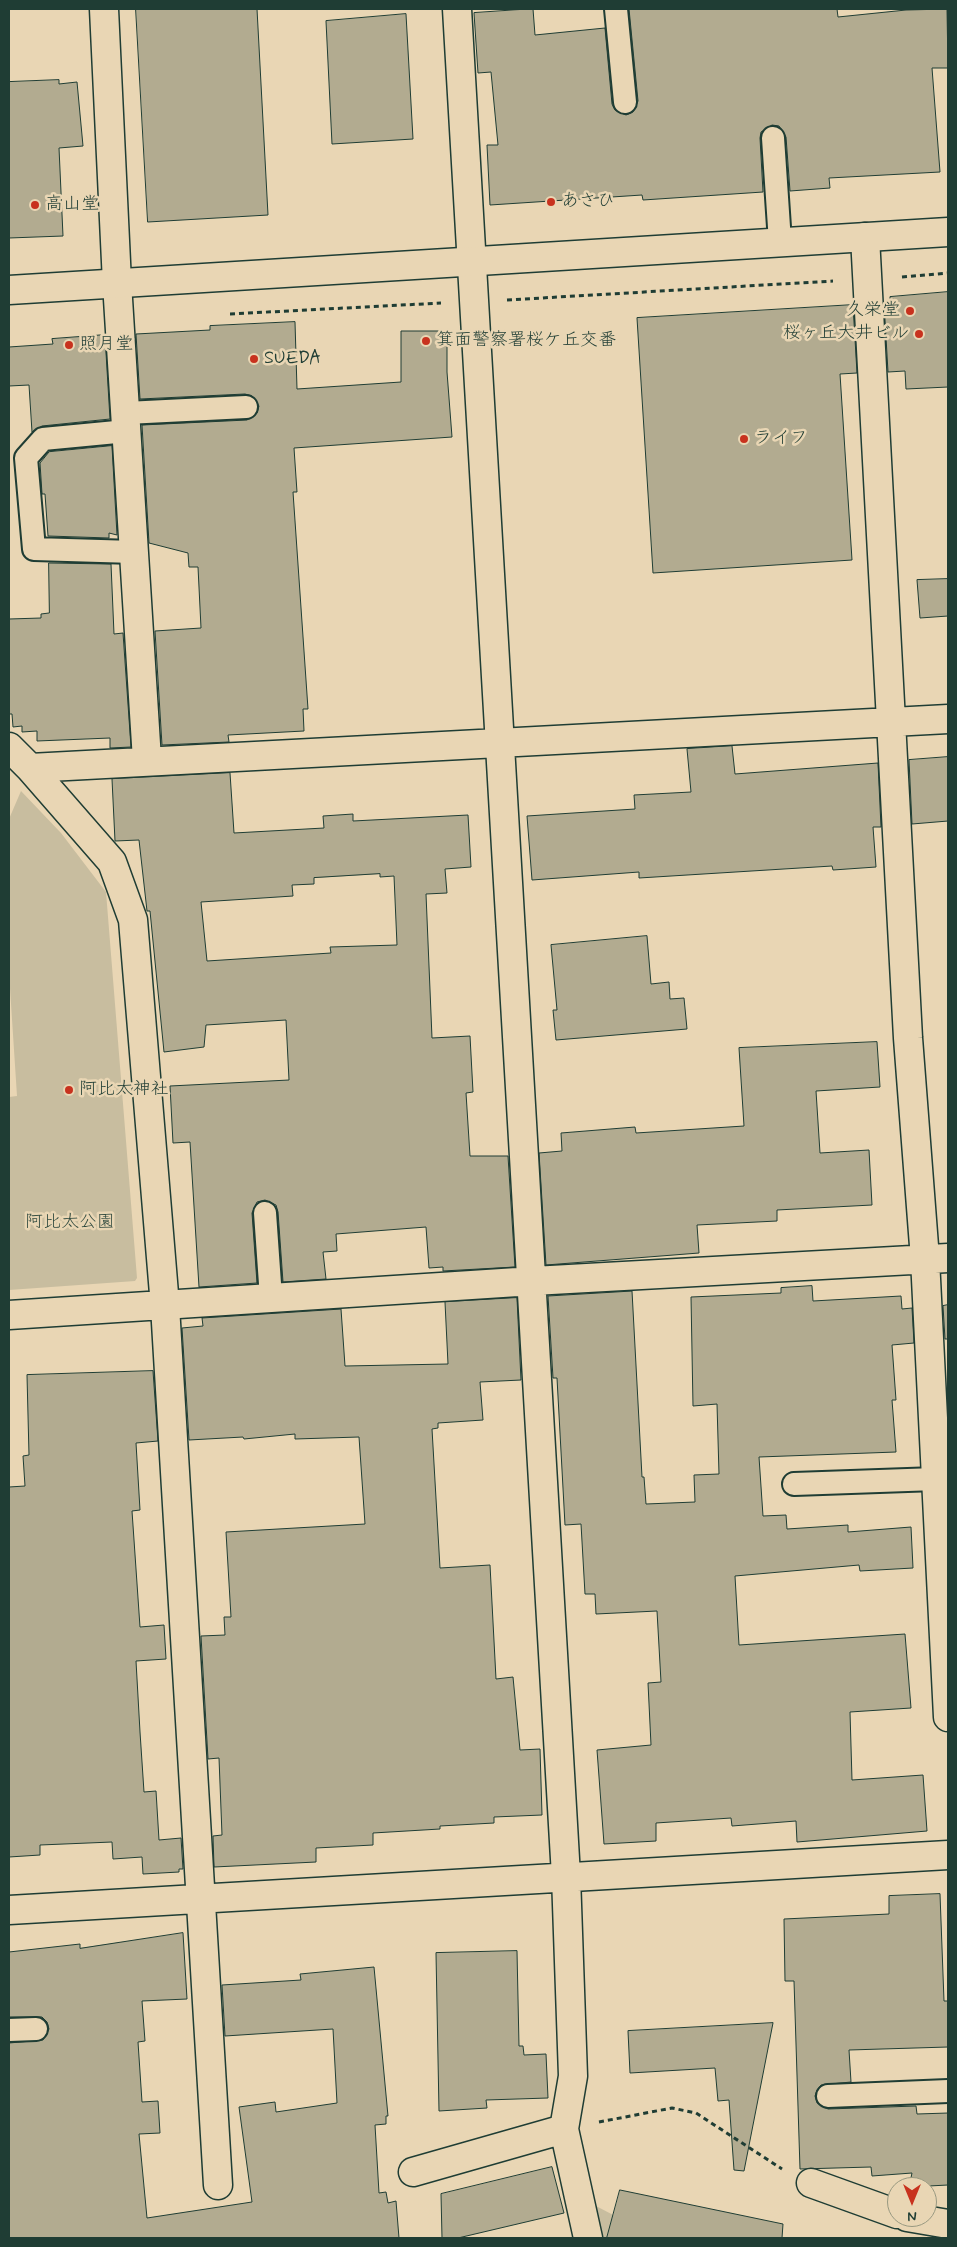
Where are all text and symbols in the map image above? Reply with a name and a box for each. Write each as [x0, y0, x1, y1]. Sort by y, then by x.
place label: あさひ [561, 191, 615, 213]
place label: 高山堂 [45, 194, 99, 216]
marker: あさひ [545, 196, 557, 208]
marker: 高山堂 [29, 199, 41, 211]
place label: 久栄堂 [846, 300, 900, 322]
marker: 久栄堂 [904, 305, 916, 317]
place label: 桜ヶ丘大井ビル [783, 323, 909, 345]
marker: 桜ヶ丘大井ビル [913, 328, 925, 340]
place label: 箕面警察署桜ケ丘交番 [436, 330, 616, 352]
place label: 照月堂 [79, 334, 133, 356]
marker: 箕面警察署桜ケ丘交番 [420, 335, 432, 347]
marker: 照月堂 [63, 339, 75, 351]
place label: SUEDA [264, 348, 321, 370]
marker: SUEDA [248, 353, 260, 365]
place label: ライフ [754, 428, 808, 450]
marker: ライフ [738, 433, 750, 445]
place label: 阿比太神社 [79, 1079, 169, 1101]
marker: 阿比太神社 [63, 1084, 75, 1096]
park label: 阿比太公園 [25, 1212, 115, 1234]
north arrow [887, 2177, 937, 2227]
text: N [907, 2207, 917, 2225]

